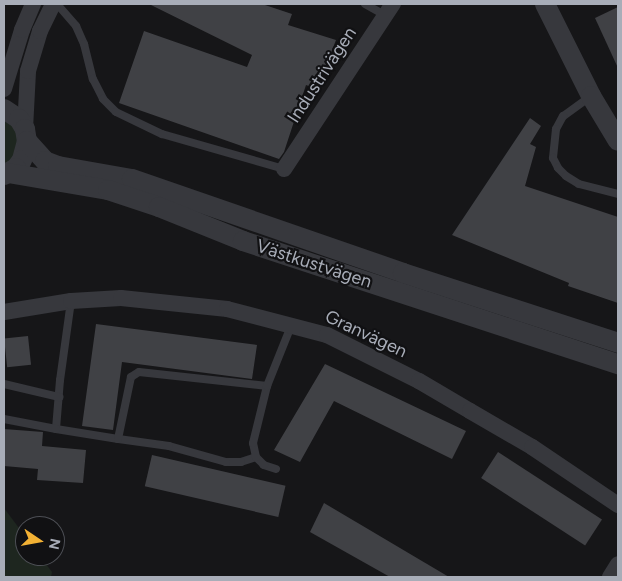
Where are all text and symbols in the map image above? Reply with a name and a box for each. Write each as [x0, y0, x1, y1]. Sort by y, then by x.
street label: Industrivägen [283, 23, 361, 127]
street label: Västkustvägen [254, 235, 374, 293]
street label: Granvägen [322, 306, 410, 362]
north arrow [15, 516, 65, 566]
text: N [45, 537, 64, 551]

